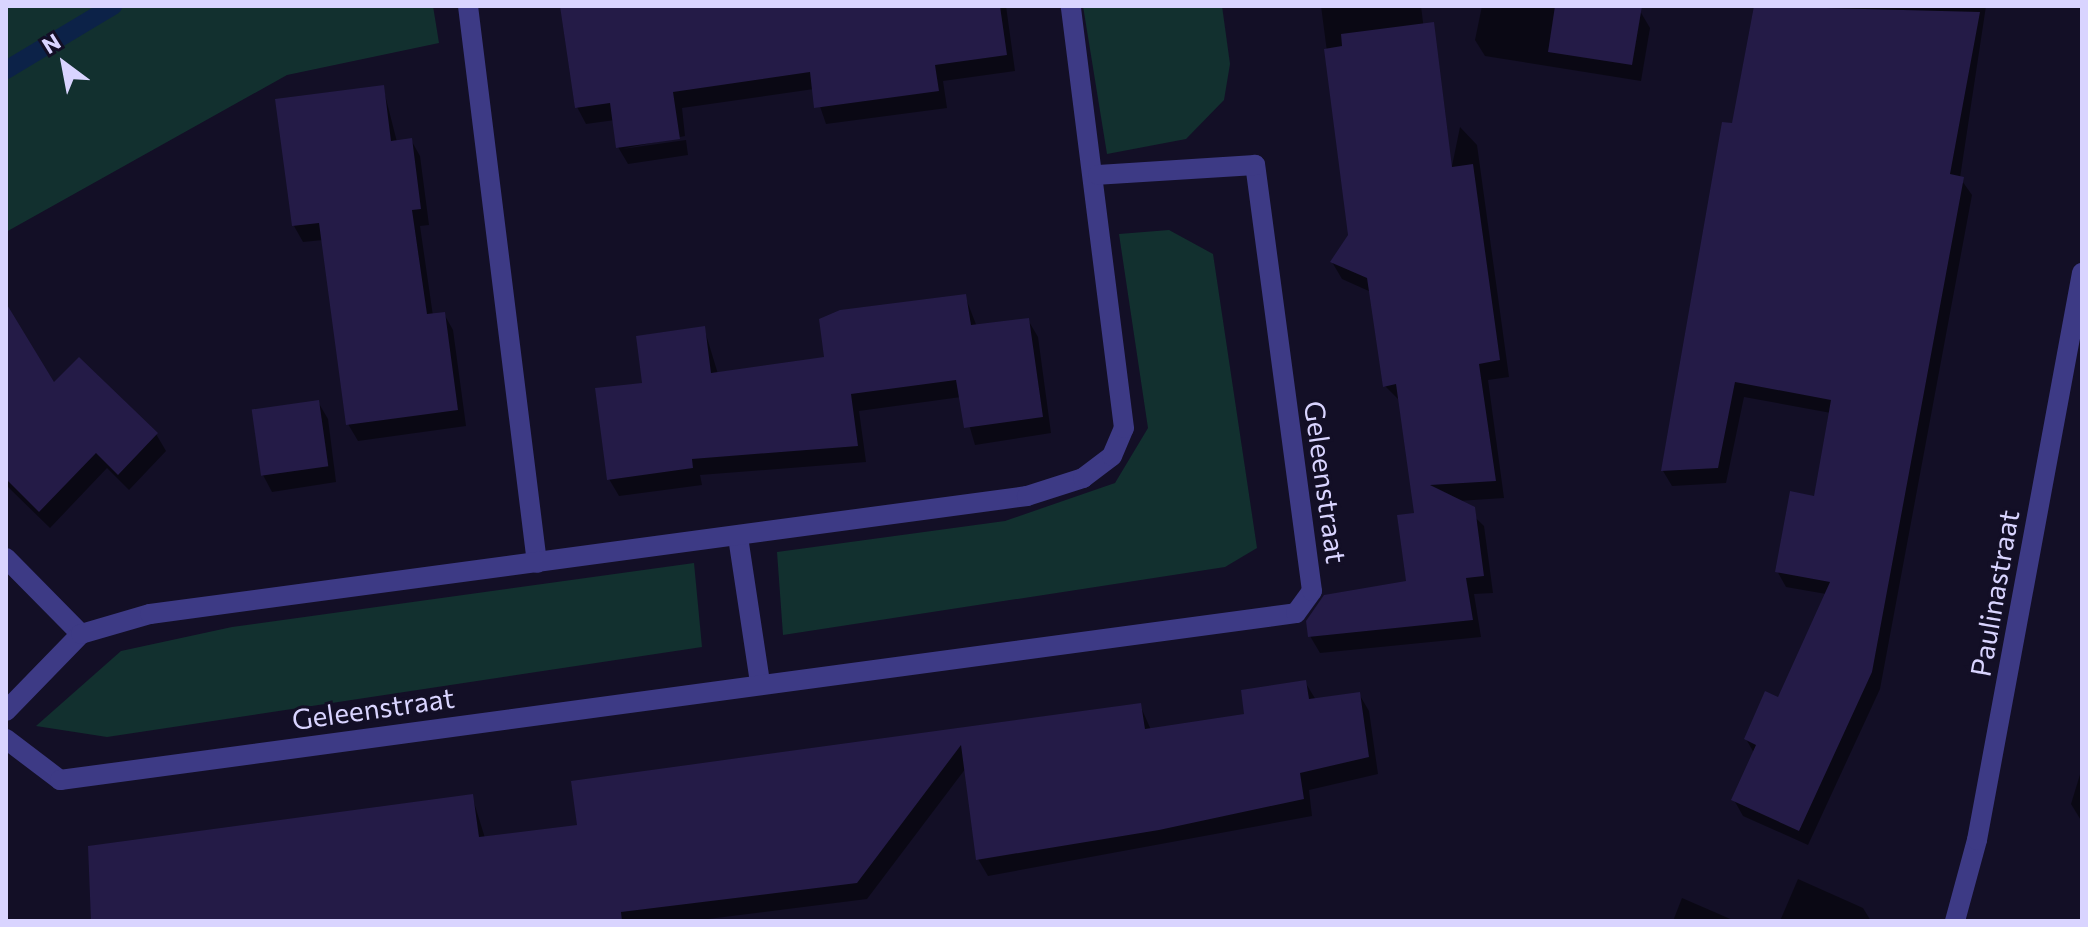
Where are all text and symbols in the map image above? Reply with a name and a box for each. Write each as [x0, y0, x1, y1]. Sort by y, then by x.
north arrow [24, 24, 104, 104]
text: N [37, 27, 65, 59]
street label: Geleenstraat [1298, 399, 1354, 565]
street label: Paulinastraat [1963, 507, 2025, 679]
street label: Geleenstraat [290, 680, 456, 736]

